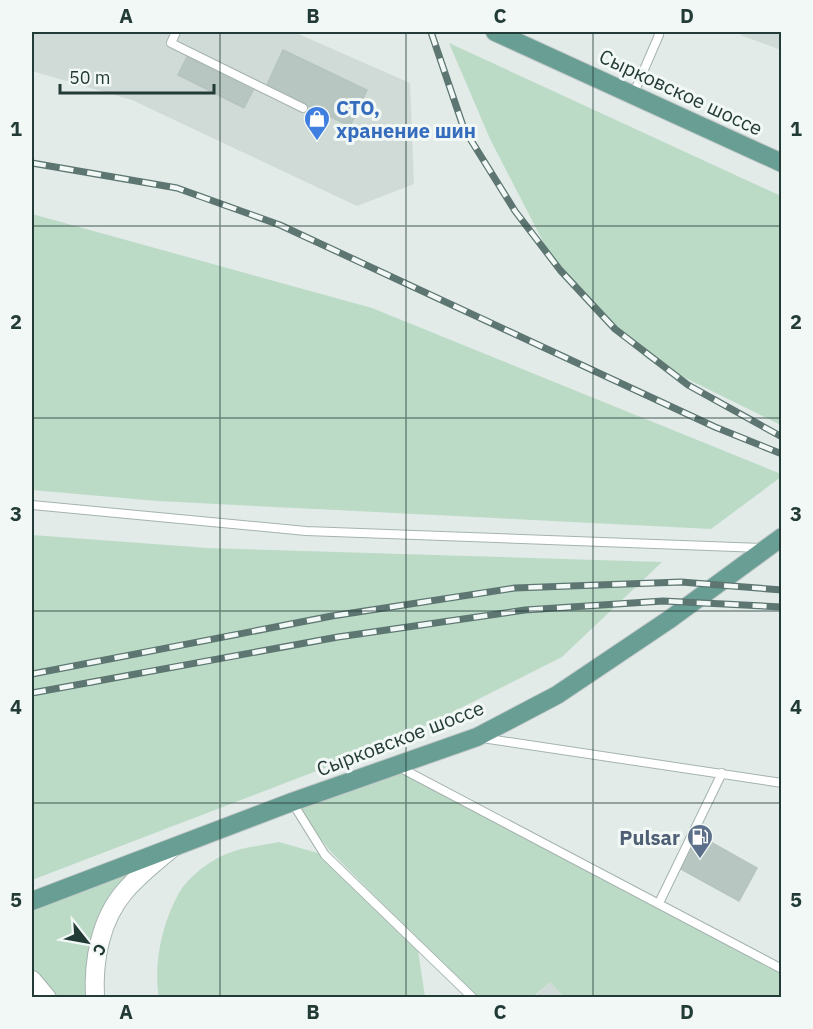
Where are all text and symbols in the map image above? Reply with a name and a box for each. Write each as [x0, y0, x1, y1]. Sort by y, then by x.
text: A [119, 2, 133, 29]
text: B [306, 2, 320, 29]
text: C [493, 2, 507, 29]
text: D [680, 2, 694, 29]
street label: Сырковское шоссе [595, 42, 767, 142]
scale bar [60, 57, 214, 95]
text: 50 m [69, 66, 111, 89]
place label: СТО, хранение шин [336, 94, 476, 144]
shop icon: СТО, хранение шин [302, 104, 332, 142]
text: 1 [10, 115, 22, 142]
text: 1 [790, 115, 802, 142]
text: 2 [10, 308, 22, 335]
text: 2 [790, 308, 802, 335]
text: 3 [10, 500, 22, 527]
text: 3 [790, 500, 802, 527]
text: 4 [10, 693, 22, 720]
text: 4 [790, 693, 802, 720]
street label: Сырковское шоссе [312, 694, 488, 782]
fuel station icon: Pulsar [685, 822, 715, 860]
place label: Pulsar [619, 824, 680, 851]
text: 5 [10, 886, 22, 913]
text: 5 [790, 886, 802, 913]
north arrow [57, 912, 117, 972]
text: С [89, 940, 111, 959]
text: A [119, 998, 133, 1025]
text: B [306, 998, 320, 1025]
text: C [493, 998, 507, 1025]
text: D [680, 998, 694, 1025]

